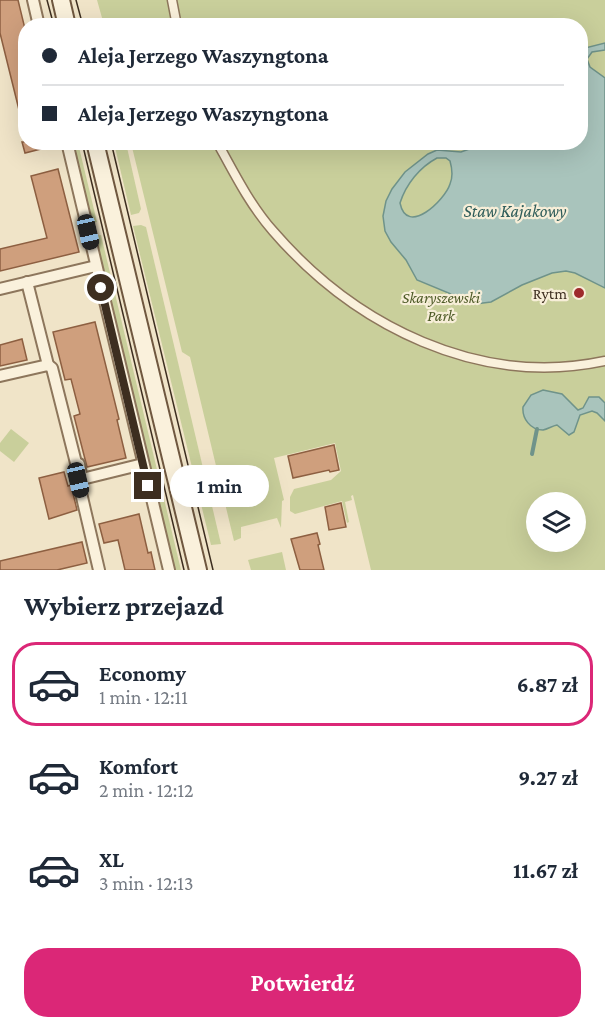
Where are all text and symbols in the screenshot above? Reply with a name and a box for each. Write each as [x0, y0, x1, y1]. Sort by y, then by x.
text: Aleja Jerzego Waszyngtona [78, 43, 329, 68]
text: Aleja Jerzego Waszyngtona [78, 101, 329, 126]
water label: Staw Kajakowy [464, 201, 567, 222]
car [75, 212, 101, 252]
route start [87, 274, 114, 301]
place label: Rytm [533, 285, 567, 303]
marker: Rytm [572, 286, 586, 300]
park label: Skaryszewski Park [402, 289, 481, 324]
car [65, 460, 91, 500]
callout: 1 min [169, 465, 268, 507]
route end [134, 472, 161, 499]
text: 1 min [197, 475, 242, 497]
map controls [526, 492, 586, 552]
button: layers [526, 492, 586, 552]
text: Wybierz przejazd [24, 591, 224, 621]
icon: car [27, 657, 81, 711]
text: Economy [99, 661, 186, 686]
text: 6.87 zł [517, 672, 578, 697]
text: 1 min · 12:11 [99, 686, 188, 708]
icon: car [27, 750, 81, 804]
text: Komfort [99, 754, 178, 779]
text: 9.27 zł [518, 765, 578, 790]
text: 2 min · 12:12 [99, 779, 194, 801]
icon: car [27, 843, 81, 897]
text: XL [99, 847, 124, 872]
text: 11.67 zł [513, 858, 578, 883]
text: 3 min · 12:13 [99, 872, 193, 894]
button: Potwierdź [24, 948, 581, 1017]

